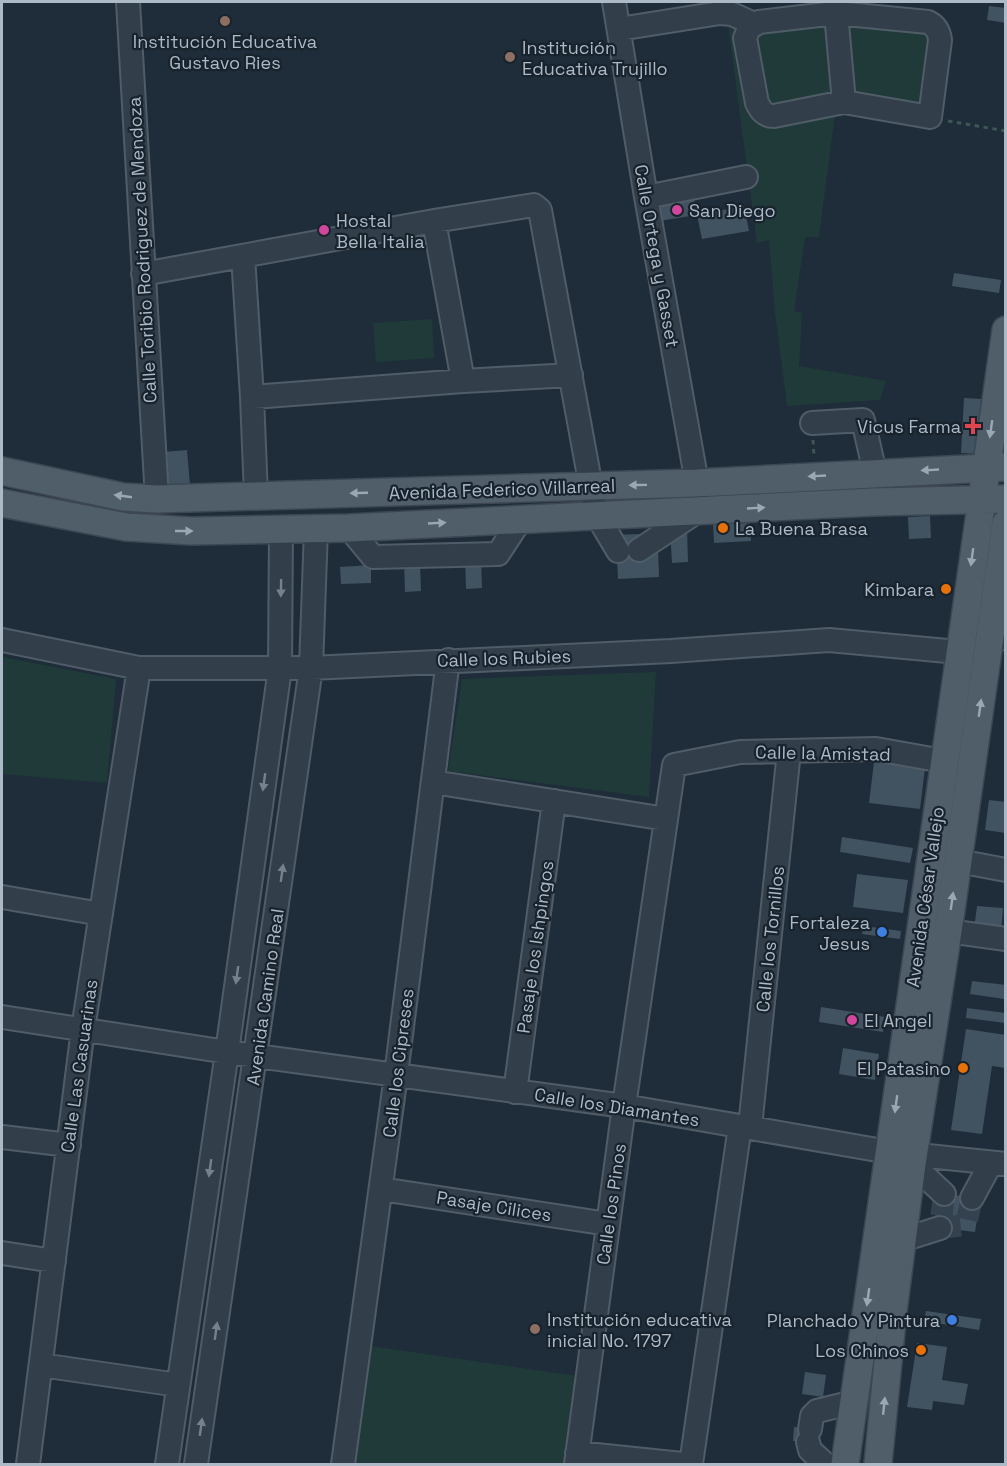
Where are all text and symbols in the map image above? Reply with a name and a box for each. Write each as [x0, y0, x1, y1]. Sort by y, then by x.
marker: Institución Educativa Gustavo Ries [218, 14, 232, 28]
place label: Institución Educativa Gustavo Ries [133, 30, 317, 74]
place label: Institución Educativa Trujillo [522, 36, 668, 80]
marker: Institución Educativa Trujillo [503, 50, 517, 64]
street label: Calle Toribio Rodriguez de Mendoza [122, 96, 162, 404]
street label: Calle Ortega y Gasset [630, 163, 684, 349]
place label: San Diego [689, 199, 776, 222]
marker: San Diego [670, 203, 684, 217]
place label: Hostal Bella Italia [336, 209, 425, 253]
marker: Hostal Bella Italia [317, 223, 331, 237]
place label: Vicus Farma [857, 415, 961, 438]
marker: Vicus Farma [966, 419, 980, 433]
one-way arrow [986, 420, 995, 439]
one-way arrow [921, 465, 940, 475]
one-way arrow [807, 472, 826, 481]
street label: Avenida Federico Villarreal [388, 474, 616, 504]
one-way arrow [629, 480, 648, 489]
one-way arrow [350, 488, 369, 498]
one-way arrow [113, 491, 132, 501]
one-way arrow [746, 504, 765, 513]
place label: La Buena Brasa [735, 517, 868, 540]
one-way arrow [428, 519, 447, 528]
marker: La Buena Brasa [716, 521, 730, 535]
one-way arrow [174, 526, 193, 536]
one-way arrow [967, 548, 976, 567]
place label: Kimbara [864, 578, 934, 601]
one-way arrow [276, 579, 285, 598]
marker: Kimbara [939, 582, 953, 596]
street label: Calle los Rubies [437, 644, 571, 672]
one-way arrow [975, 698, 984, 717]
street label: Calle la Amistad [755, 740, 891, 766]
one-way arrow [259, 773, 268, 792]
street label: Avenida César Vallejo [901, 805, 949, 989]
street label: Pasaje los Ishpingos [511, 859, 559, 1035]
one-way arrow [278, 864, 287, 883]
street label: Calle los Tornillos [751, 865, 789, 1013]
one-way arrow [948, 891, 957, 910]
street label: Avenida Camino Real [241, 907, 289, 1087]
place label: Fortaleza Jesus [789, 911, 870, 955]
marker: Fortaleza Jesus [875, 925, 889, 939]
one-way arrow [233, 966, 242, 985]
street label: Calle Las Casuarinas [55, 978, 103, 1154]
street label: Calle los Cipreses [377, 987, 419, 1139]
place label: El Angel [864, 1009, 932, 1032]
marker: El Angel [845, 1013, 859, 1027]
place label: El Patasino [857, 1057, 951, 1080]
marker: El Patasino [956, 1061, 970, 1075]
street label: Calle los Diamantes [533, 1083, 701, 1131]
one-way arrow [891, 1095, 900, 1114]
street label: Calle los Pinos [591, 1142, 631, 1266]
one-way arrow [205, 1159, 214, 1178]
street label: Pasaje Cilices [435, 1186, 553, 1226]
one-way arrow [864, 1288, 873, 1307]
place label: Institución educativa inicial No. 1797 [547, 1308, 732, 1352]
place label: Planchado Y Pintura [767, 1309, 940, 1332]
marker: Planchado Y Pintura [945, 1313, 959, 1327]
one-way arrow [211, 1321, 220, 1340]
marker: Institución educativa inicial No. 1797 [528, 1322, 542, 1336]
place label: Los Chinos [815, 1339, 909, 1362]
marker: Los Chinos [914, 1343, 928, 1357]
one-way arrow [879, 1397, 889, 1416]
one-way arrow [197, 1417, 206, 1436]

